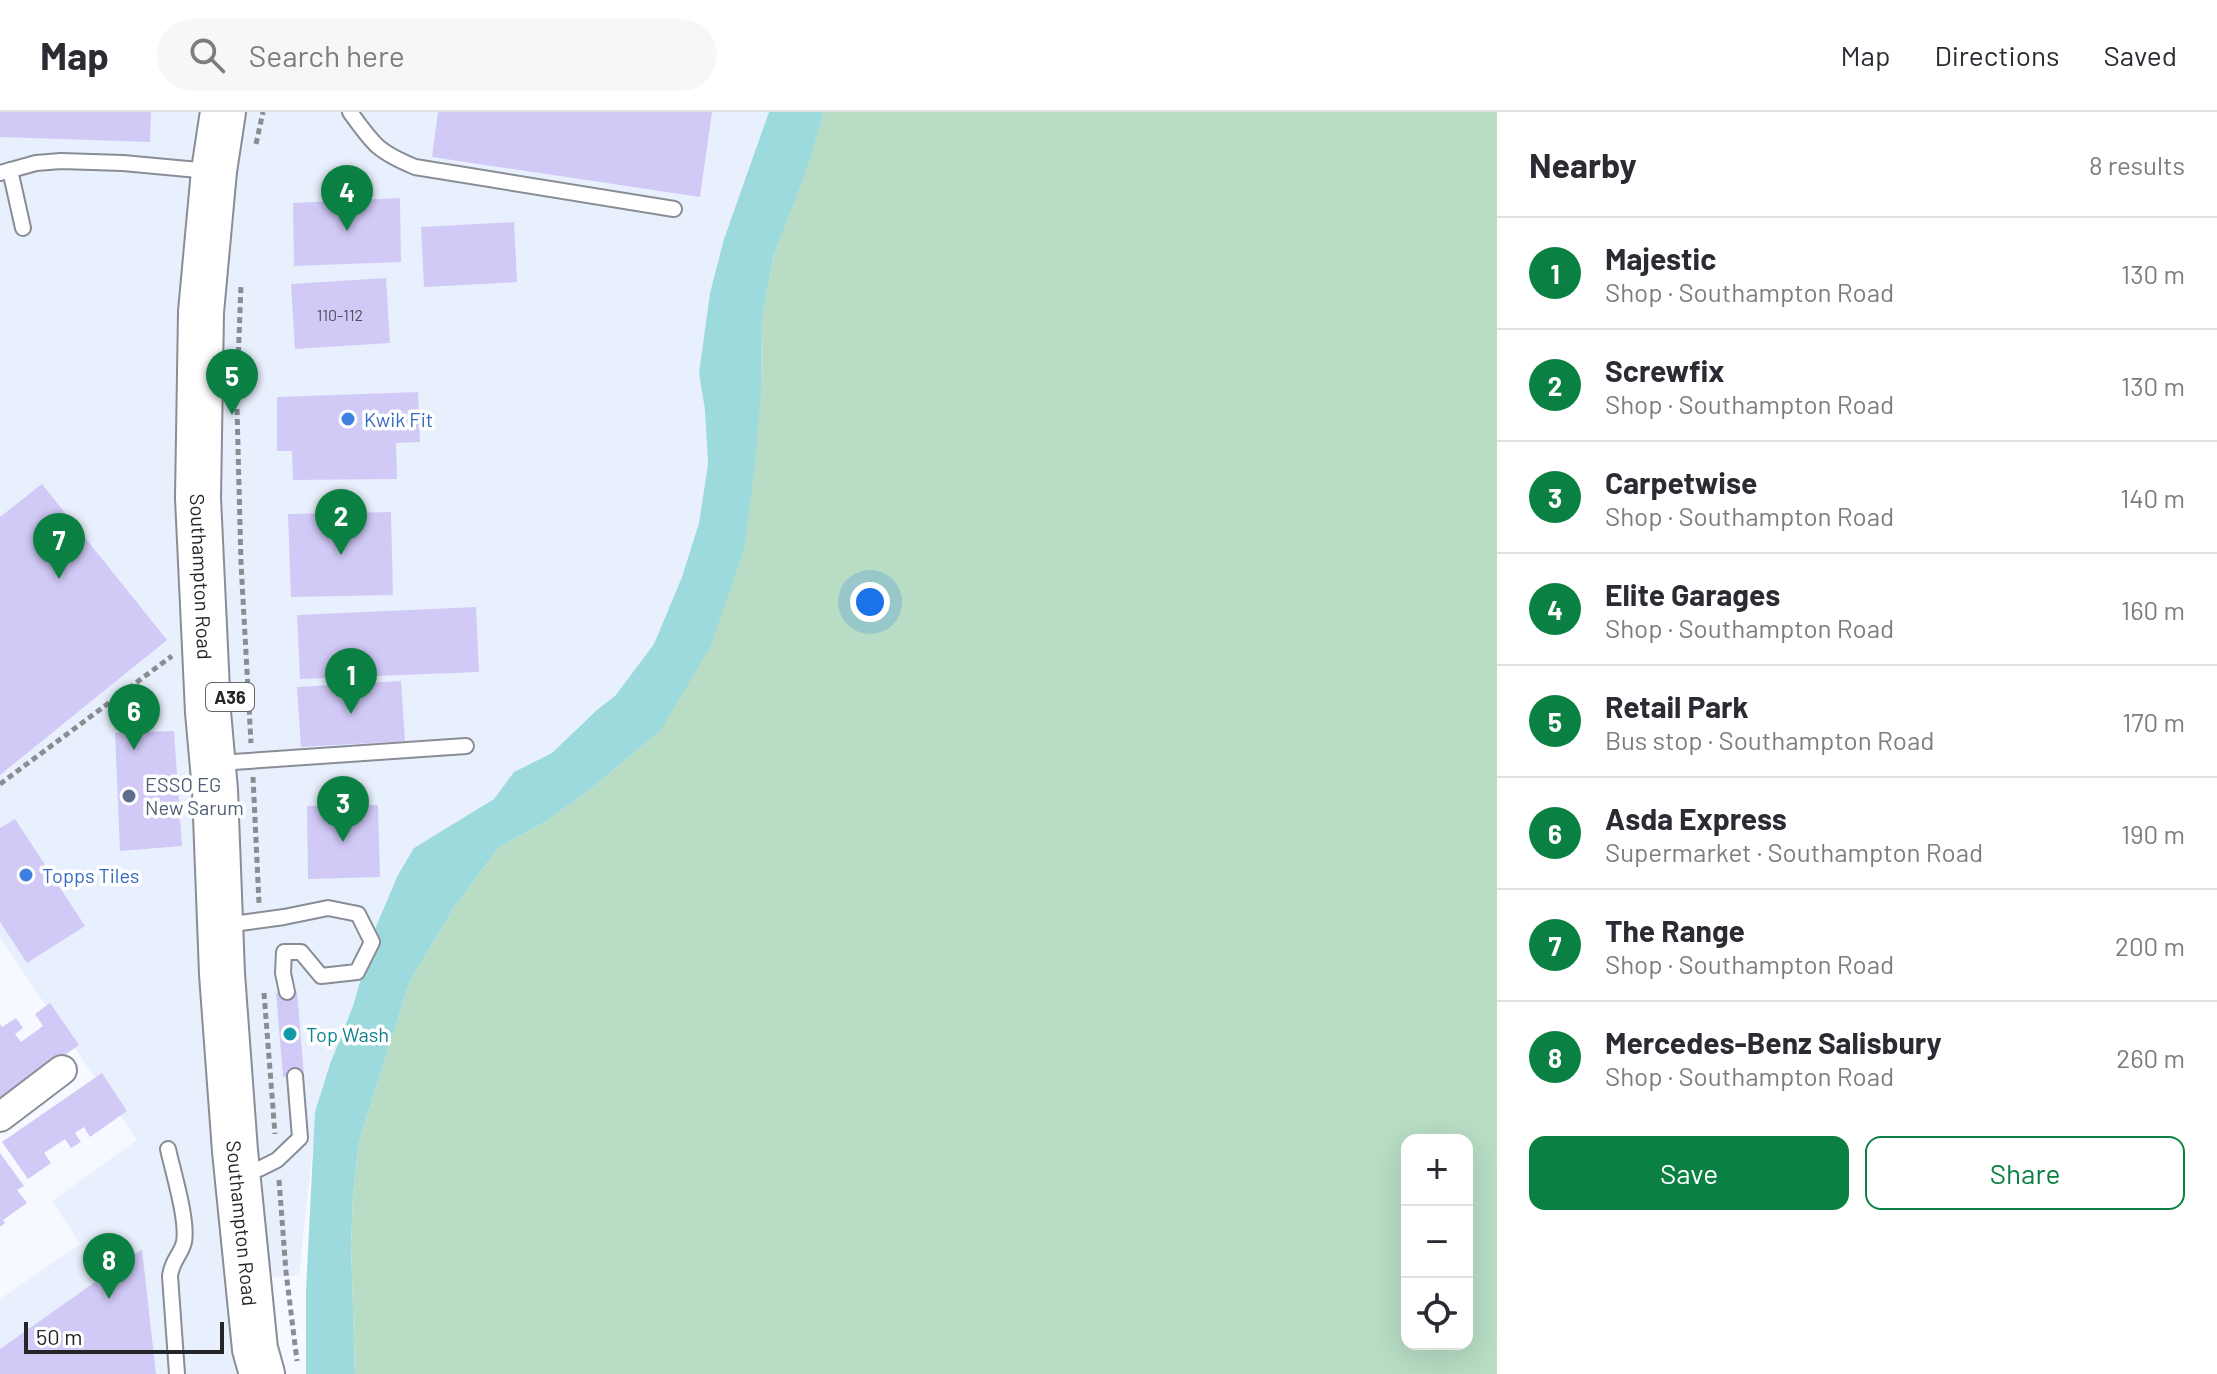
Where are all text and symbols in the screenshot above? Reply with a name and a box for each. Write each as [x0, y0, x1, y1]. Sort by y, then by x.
search box [157, 19, 717, 91]
text: Map [40, 32, 109, 78]
icon: search [185, 33, 229, 77]
text: Search here [249, 37, 405, 73]
text: Map [1841, 38, 1890, 72]
text: Directions [1934, 38, 2060, 72]
text: Saved [2104, 38, 2177, 72]
text: Nearby [1529, 144, 1637, 185]
text: 8 results [2089, 149, 2185, 180]
pin: 4 [321, 165, 373, 231]
text: Majestic [1605, 240, 1716, 276]
text: 1 [1550, 258, 1560, 289]
text: 130 m [2121, 258, 2185, 289]
text: Shop · Southampton Road [1605, 276, 1894, 307]
house number: 110-112 [317, 305, 363, 324]
pin: 5 [206, 349, 258, 415]
text: Screwfix [1605, 352, 1724, 388]
text: 2 [1548, 370, 1562, 401]
text: 130 m [2121, 370, 2185, 401]
text: Shop · Southampton Road [1605, 388, 1894, 419]
place label: Kwik Fit [364, 407, 433, 431]
marker: Kwik Fit [339, 410, 357, 428]
text: Carpetwise [1605, 464, 1757, 500]
text: 3 [1548, 482, 1562, 513]
text: 140 m [2120, 482, 2185, 513]
pin: 2 [315, 489, 367, 555]
street label: Southampton Road [186, 493, 218, 660]
text: Shop · Southampton Road [1605, 500, 1894, 531]
pin: 7 [33, 513, 85, 579]
text: Elite Garages [1605, 576, 1780, 612]
your location [850, 582, 890, 622]
text: 4 [1547, 594, 1563, 625]
text: 160 m [2121, 594, 2185, 625]
text: Shop · Southampton Road [1605, 612, 1894, 643]
pin: 1 [325, 648, 377, 714]
road number: A36 [206, 683, 254, 711]
pin: 6 [108, 684, 160, 750]
text: Retail Park [1605, 688, 1748, 724]
text: 5 [1548, 706, 1562, 737]
text: 170 m [2122, 706, 2185, 737]
text: Bus stop · Southampton Road [1605, 724, 1934, 755]
place label: ESSO EG New Sarum [145, 772, 244, 819]
pin: 3 [317, 776, 369, 842]
marker: ESSO EG New Sarum [120, 787, 138, 805]
text: Asda Express [1605, 800, 1787, 836]
text: 6 [1548, 818, 1562, 849]
text: 190 m [2121, 818, 2185, 849]
text: Supermarket · Southampton Road [1605, 836, 1983, 867]
place label: Topps Tiles [42, 863, 139, 887]
marker: Topps Tiles [17, 866, 35, 884]
text: The Range [1605, 912, 1745, 948]
text: 7 [1549, 930, 1561, 961]
text: 200 m [2115, 930, 2185, 961]
text: Shop · Southampton Road [1605, 948, 1894, 979]
place label: Top Wash [306, 1022, 389, 1046]
text: Mercedes-Benz Salisbury [1605, 1024, 1942, 1060]
marker: Top Wash [281, 1025, 299, 1043]
text: 8 [1548, 1042, 1562, 1073]
text: 260 m [2116, 1042, 2185, 1073]
text: Shop · Southampton Road [1605, 1060, 1894, 1091]
map controls [1401, 1134, 1473, 1350]
button: + [1401, 1134, 1473, 1206]
button: Save [1529, 1136, 1849, 1210]
button: Share [1865, 1136, 2185, 1210]
street label: Southampton Road [222, 1140, 263, 1307]
button: − [1401, 1206, 1473, 1278]
pin: 8 [83, 1233, 135, 1299]
button: locate [1401, 1278, 1473, 1350]
scale bar [24, 1318, 224, 1354]
text: 50 m [36, 1323, 82, 1349]

